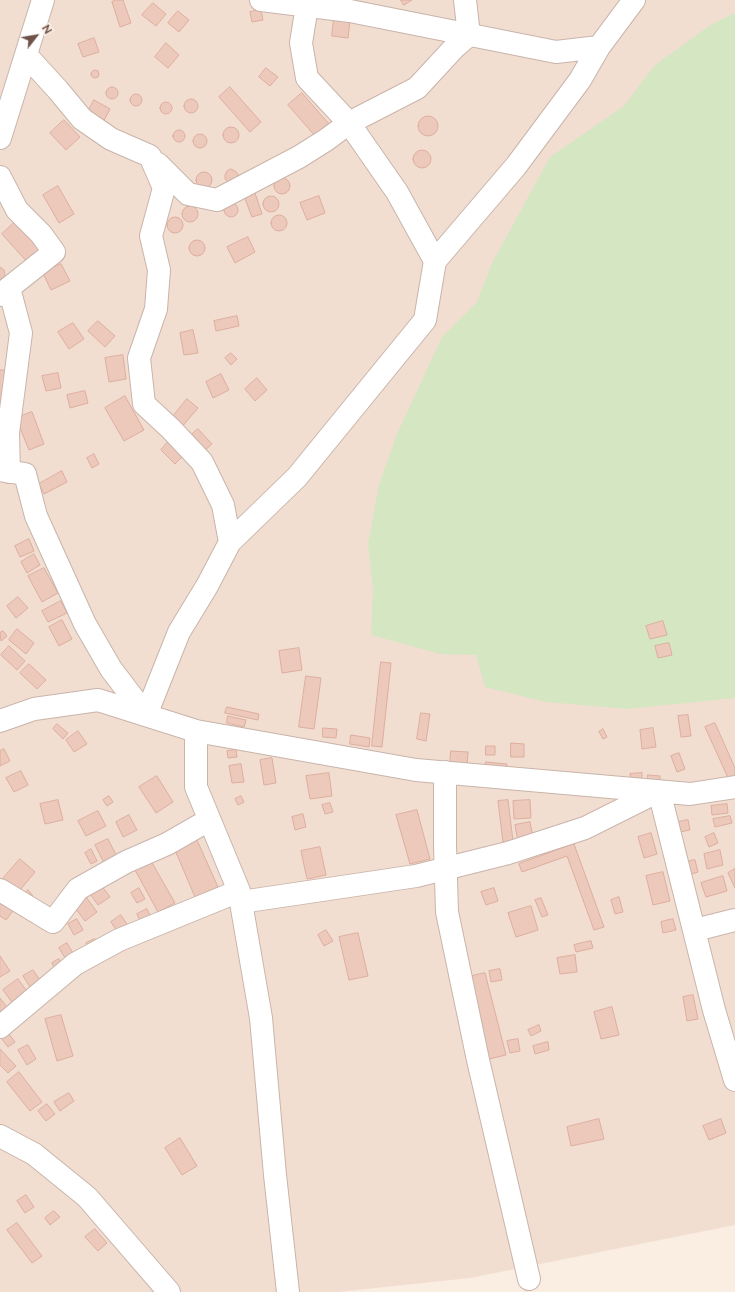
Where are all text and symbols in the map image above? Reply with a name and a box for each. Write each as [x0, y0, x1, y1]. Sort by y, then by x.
north arrow [16, 16, 56, 56]
text: N [39, 23, 54, 37]

